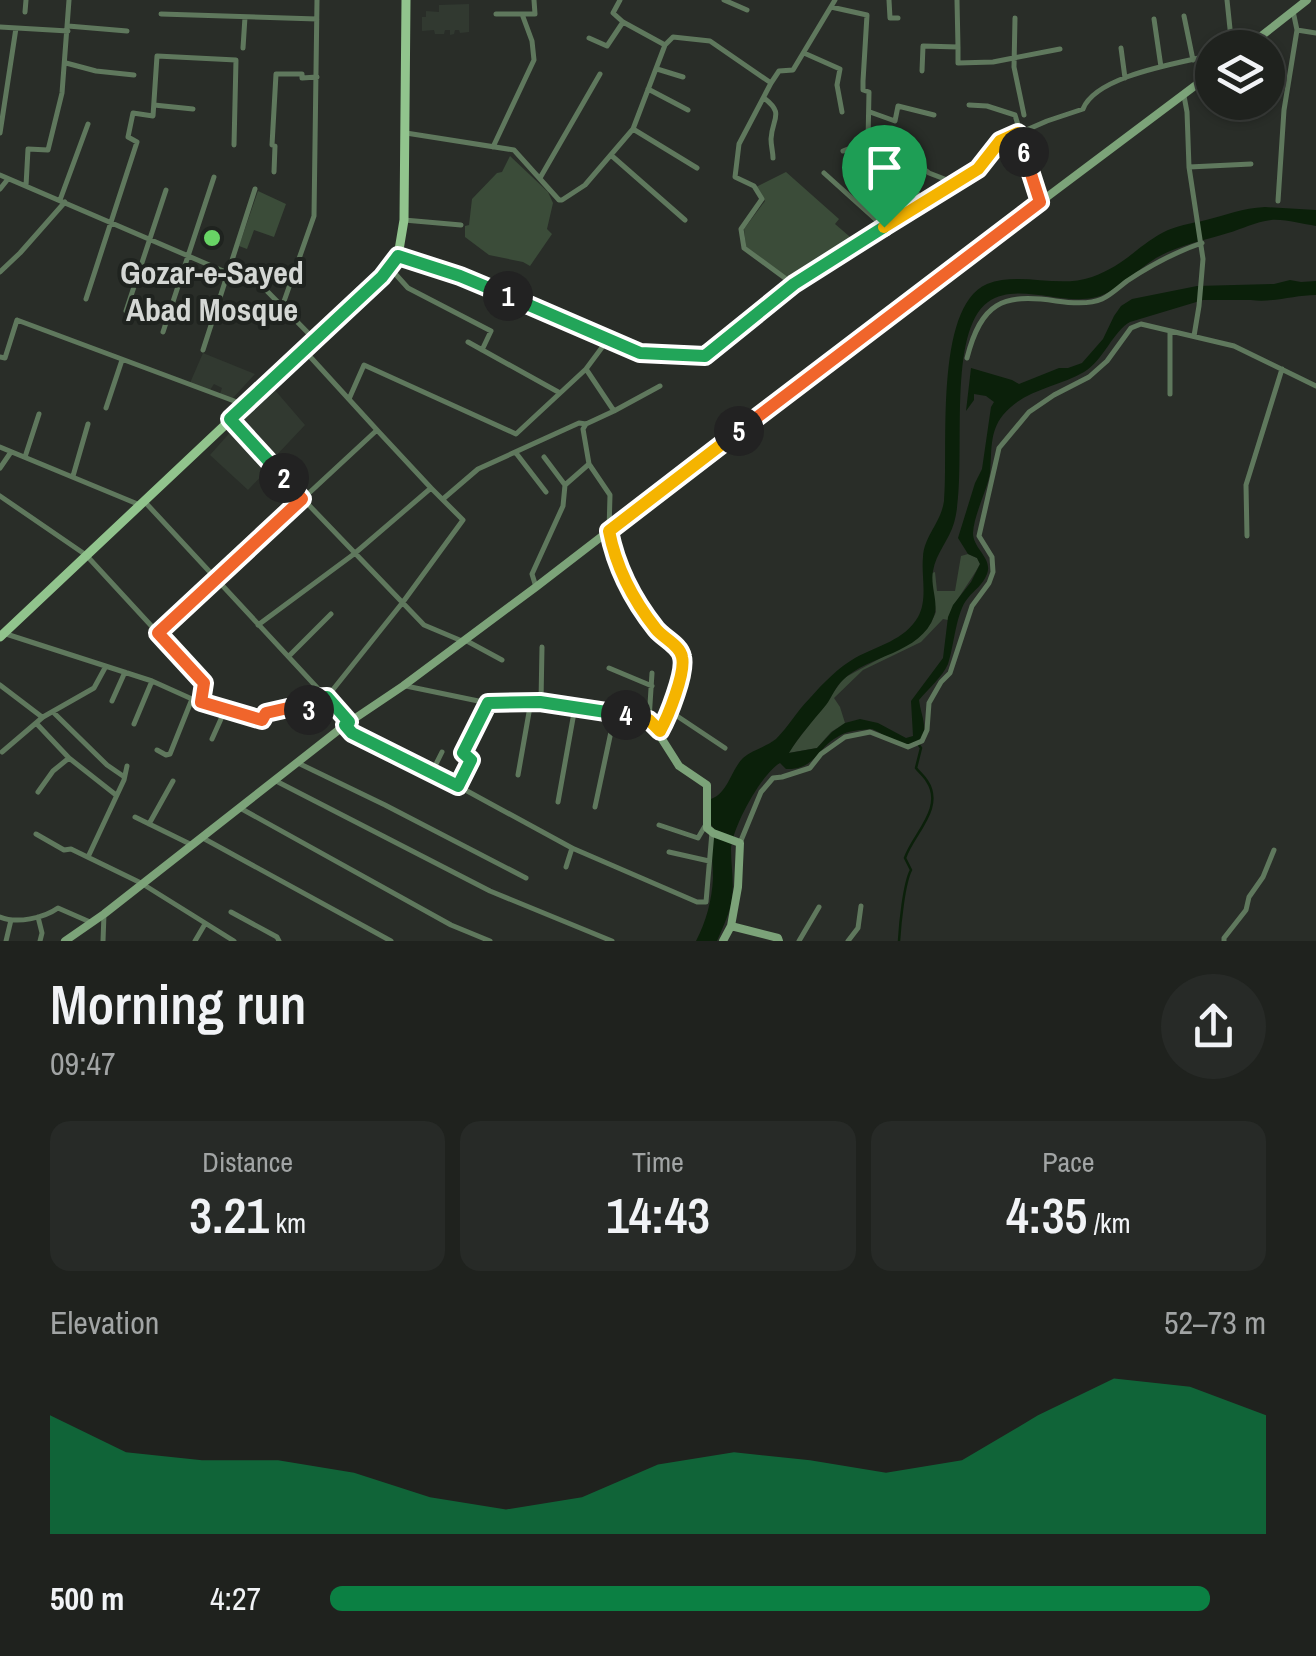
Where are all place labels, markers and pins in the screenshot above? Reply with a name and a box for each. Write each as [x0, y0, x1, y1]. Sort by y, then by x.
pin [842, 125, 927, 228]
pin: 6 [999, 127, 1049, 177]
marker: Gozar-e-Sayed Abad Mosque [201, 227, 223, 249]
place label: Gozar-e-Sayed Abad Mosque [120, 251, 304, 331]
pin: 1 [483, 271, 533, 321]
pin: 5 [714, 406, 764, 456]
pin: 2 [259, 453, 309, 503]
pin: 3 [284, 685, 334, 735]
pin: 4 [601, 690, 651, 740]

